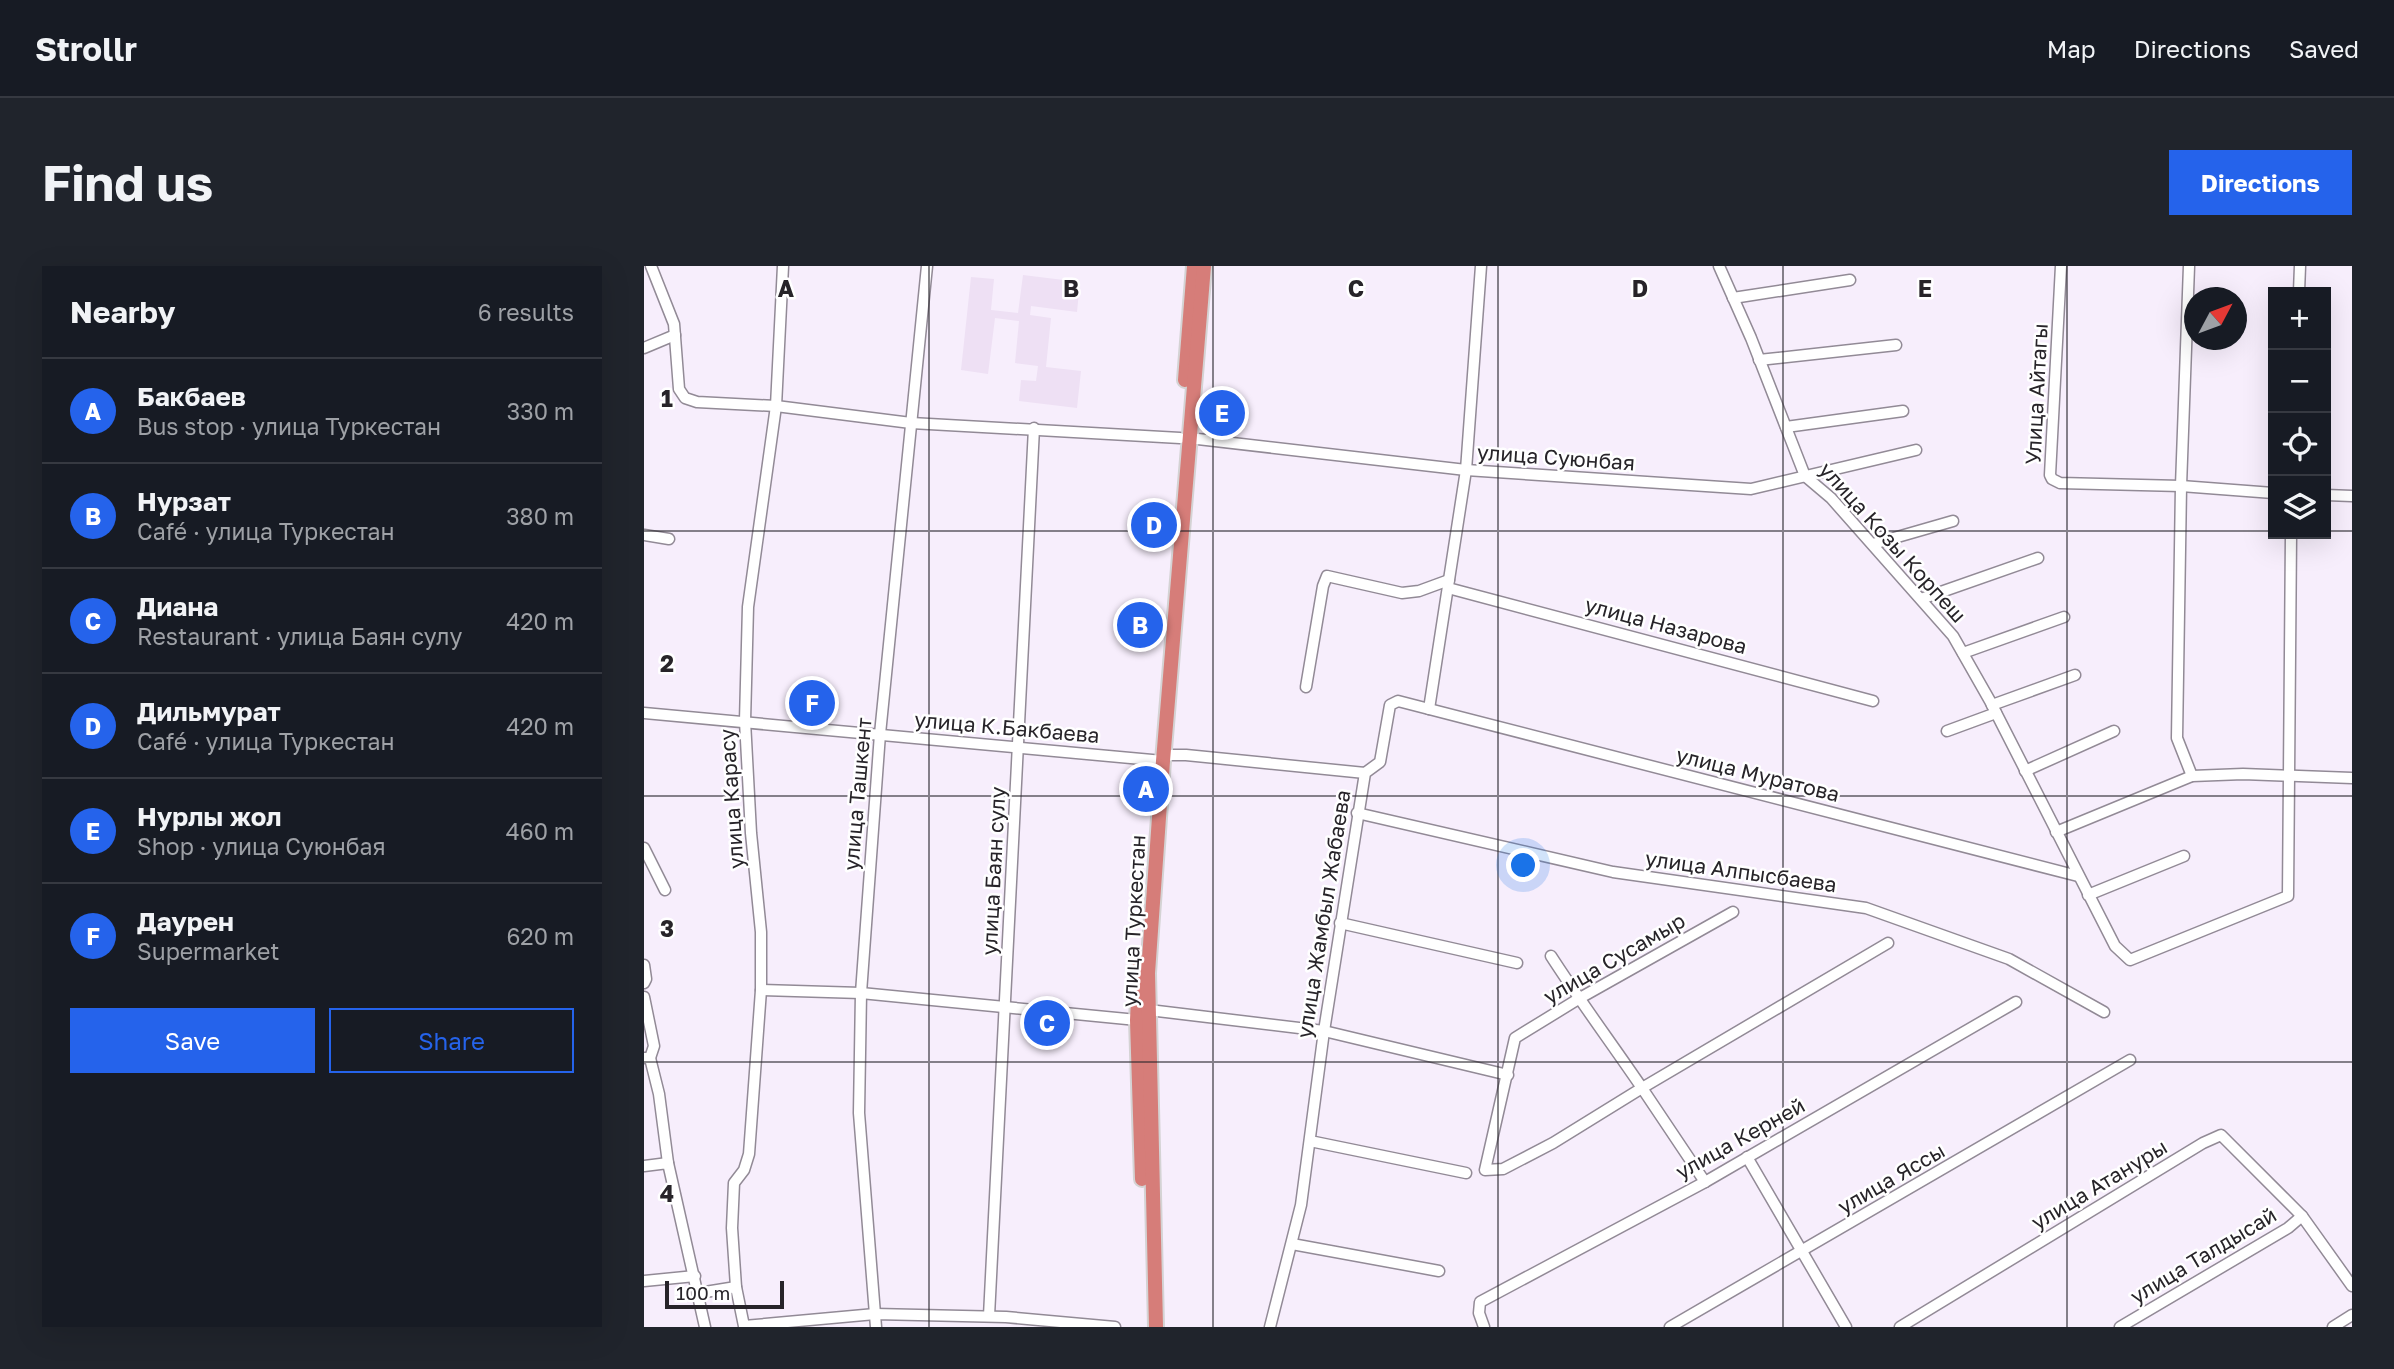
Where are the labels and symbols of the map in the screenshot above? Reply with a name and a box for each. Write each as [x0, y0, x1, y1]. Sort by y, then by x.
text: A [778, 274, 795, 302]
text: B [1063, 274, 1079, 302]
text: C [1348, 274, 1364, 302]
text: D [1632, 274, 1648, 302]
text: E [1918, 274, 1932, 302]
north arrow [2184, 287, 2247, 350]
street label: Улица Айтагы [2019, 323, 2053, 465]
text: 1 [661, 384, 673, 412]
pin: E [1199, 387, 1245, 439]
street label: улица Суюнбая [1476, 439, 1636, 475]
street label: улица Козы Корпеш [1814, 456, 1972, 628]
pin: D [1131, 499, 1177, 551]
street label: улица Назарова [1582, 591, 1750, 659]
pin: B [1117, 599, 1163, 651]
text: 2 [660, 649, 674, 677]
pin: F [789, 677, 835, 729]
street label: улица К.Бакбаева [913, 706, 1101, 748]
street label: улица Ташкент [837, 716, 877, 872]
street label: улица Карасу [713, 728, 749, 870]
street label: улица Муратова [1674, 741, 1842, 807]
pin: A [1123, 763, 1169, 815]
street label: улица Баян сулу [976, 786, 1010, 956]
street label: улица Жамбыл Жабаева [1291, 788, 1355, 1040]
street label: улица Туркестан [1116, 834, 1150, 1008]
street label: улица Алпысбаева [1644, 845, 1838, 897]
your location [1506, 848, 1540, 882]
street label: улица Сусамыр [1539, 907, 1689, 1009]
text: 3 [660, 914, 674, 942]
pin: C [1024, 997, 1070, 1049]
street label: улица Керней [1671, 1092, 1809, 1184]
street label: улица Атануры [2026, 1133, 2172, 1235]
street label: улица Яссы [1833, 1137, 1949, 1219]
text: 4 [660, 1179, 674, 1207]
street label: улица Талдысай [2125, 1201, 2281, 1309]
scale bar [665, 1278, 784, 1310]

